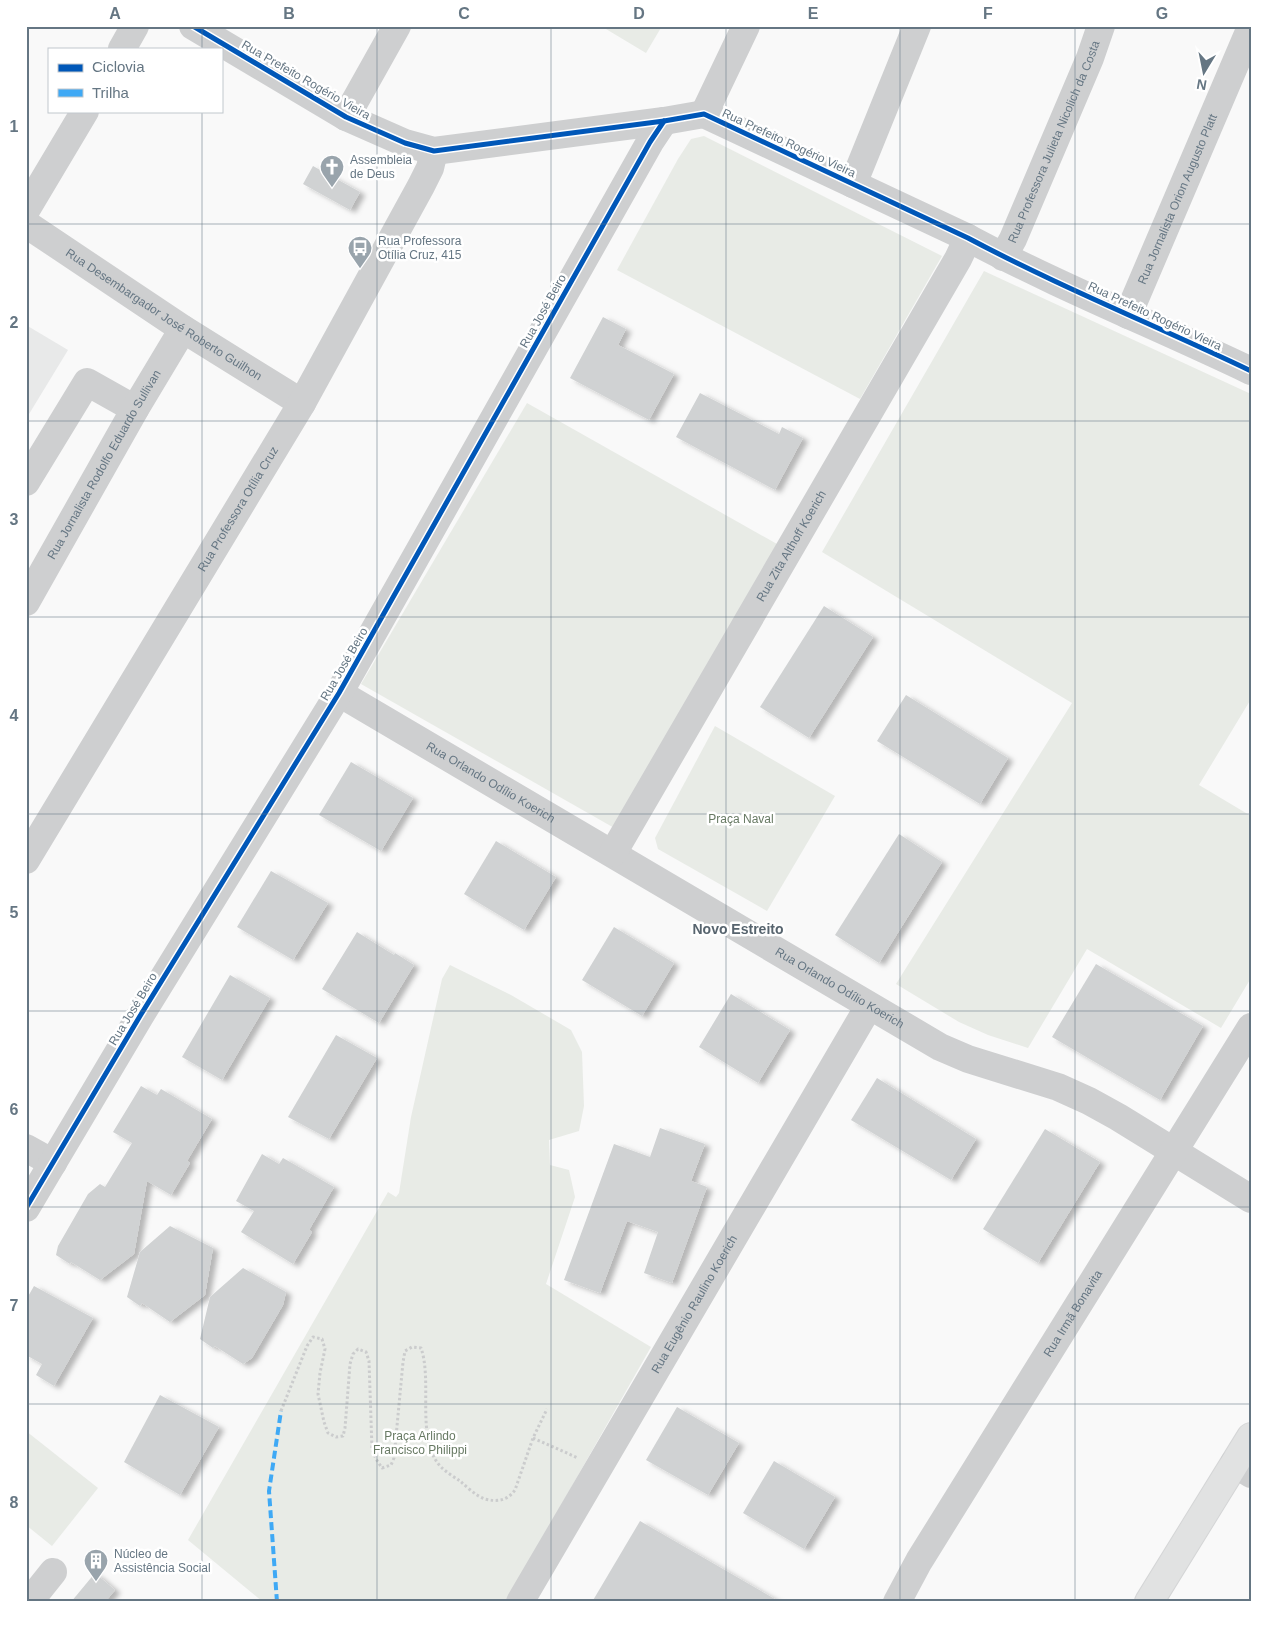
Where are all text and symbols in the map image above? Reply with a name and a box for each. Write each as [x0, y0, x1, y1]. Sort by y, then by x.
text: A [109, 5, 121, 22]
text: B [283, 5, 295, 22]
text: C [458, 5, 470, 22]
text: D [633, 5, 645, 22]
text: E [808, 5, 819, 22]
text: F [983, 5, 993, 22]
text: G [1156, 5, 1168, 22]
street label: Rua Prefeito Rogério Vieira [239, 37, 373, 123]
street label: Rua Professora Julieta Nicolich da Costa [1005, 38, 1103, 245]
legend [48, 48, 222, 112]
north arrow [1180, 48, 1230, 98]
text: Ciclovia [92, 58, 145, 75]
text: N [1195, 76, 1208, 94]
text: Trilha [92, 84, 130, 101]
street label: Rua Prefeito Rogério Vieira [720, 106, 858, 180]
street label: Rua Jornalista Orion Augusto Platt [1135, 111, 1220, 286]
text: 1 [10, 118, 19, 135]
place label: Assembleia de Deus [350, 153, 412, 181]
church icon: Assembleia de Deus [319, 154, 345, 188]
place label: Rua Professora Otília Cruz, 415 [378, 234, 462, 262]
bus stop icon: Rua Professora Otília Cruz, 415 [347, 235, 373, 269]
street label: Rua Desembargador José Roberto Guilhon [63, 246, 265, 383]
street label: Rua José Beiro [517, 271, 569, 350]
street label: Rua Prefeito Rogério Vieira [1086, 279, 1224, 353]
text: 2 [10, 314, 19, 331]
street label: Rua Jornalista Rodolfo Eduardo Sullivan [45, 367, 164, 562]
street label: Rua Professora Otília Cruz [195, 444, 281, 574]
street label: Rua Zita Althoff Koerich [754, 488, 829, 604]
text: 3 [10, 511, 19, 528]
street label: Rua José Beiro [317, 625, 371, 703]
text: 4 [10, 707, 19, 724]
street label: Rua Orlando Odílio Koerich [424, 739, 558, 826]
park label: Praça Naval [708, 812, 774, 826]
text: 5 [10, 904, 19, 921]
district label: Novo Estreito [692, 921, 784, 937]
street label: Rua Orlando Odílio Koerich [773, 945, 906, 1031]
street label: Rua José Beiro [106, 970, 160, 1048]
text: 6 [10, 1101, 19, 1118]
street label: Rua Eugênio Raulino Koerich [648, 1233, 740, 1376]
street label: Rua Irmã Bonavita [1041, 1267, 1105, 1359]
text: 7 [10, 1297, 19, 1314]
park label: Praça Arlindo Francisco Philippi [373, 1429, 467, 1457]
text: 8 [10, 1494, 19, 1511]
place label: Núcleo de Assistência Social [114, 1547, 211, 1575]
building icon: Núcleo de Assistência Social [83, 1548, 109, 1582]

